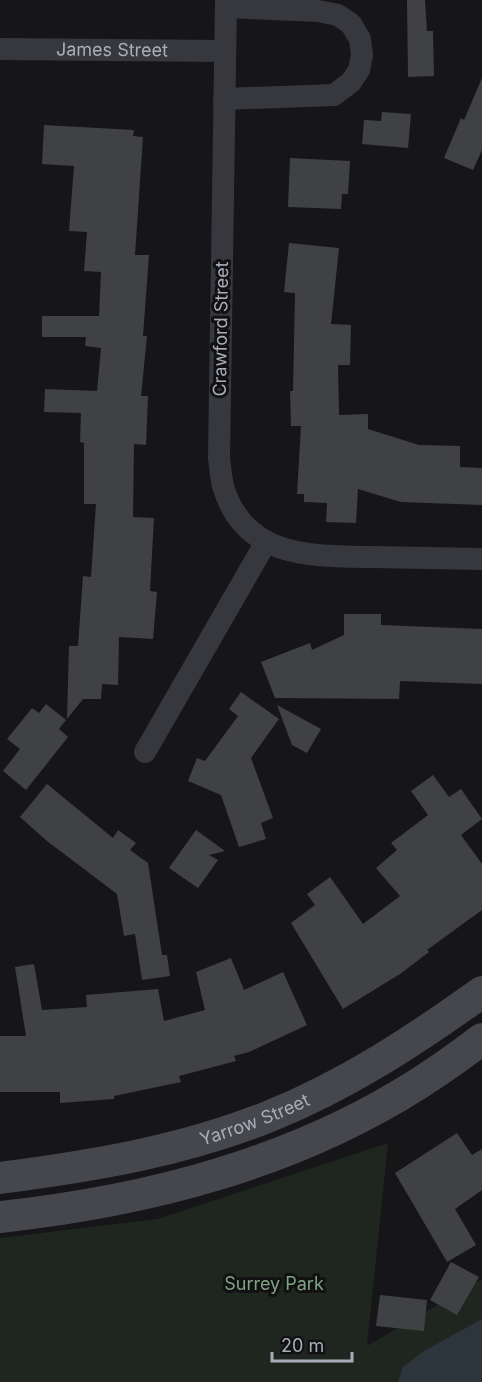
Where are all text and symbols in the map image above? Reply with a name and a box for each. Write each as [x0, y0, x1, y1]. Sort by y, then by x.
street label: James Street [56, 38, 168, 60]
street label: Crawford Street [209, 261, 232, 397]
street label: Yarrow Street [197, 1089, 313, 1150]
park label: Surrey Park [224, 1273, 324, 1294]
scale bar [272, 1325, 352, 1363]
text: 20 m [281, 1335, 324, 1356]

